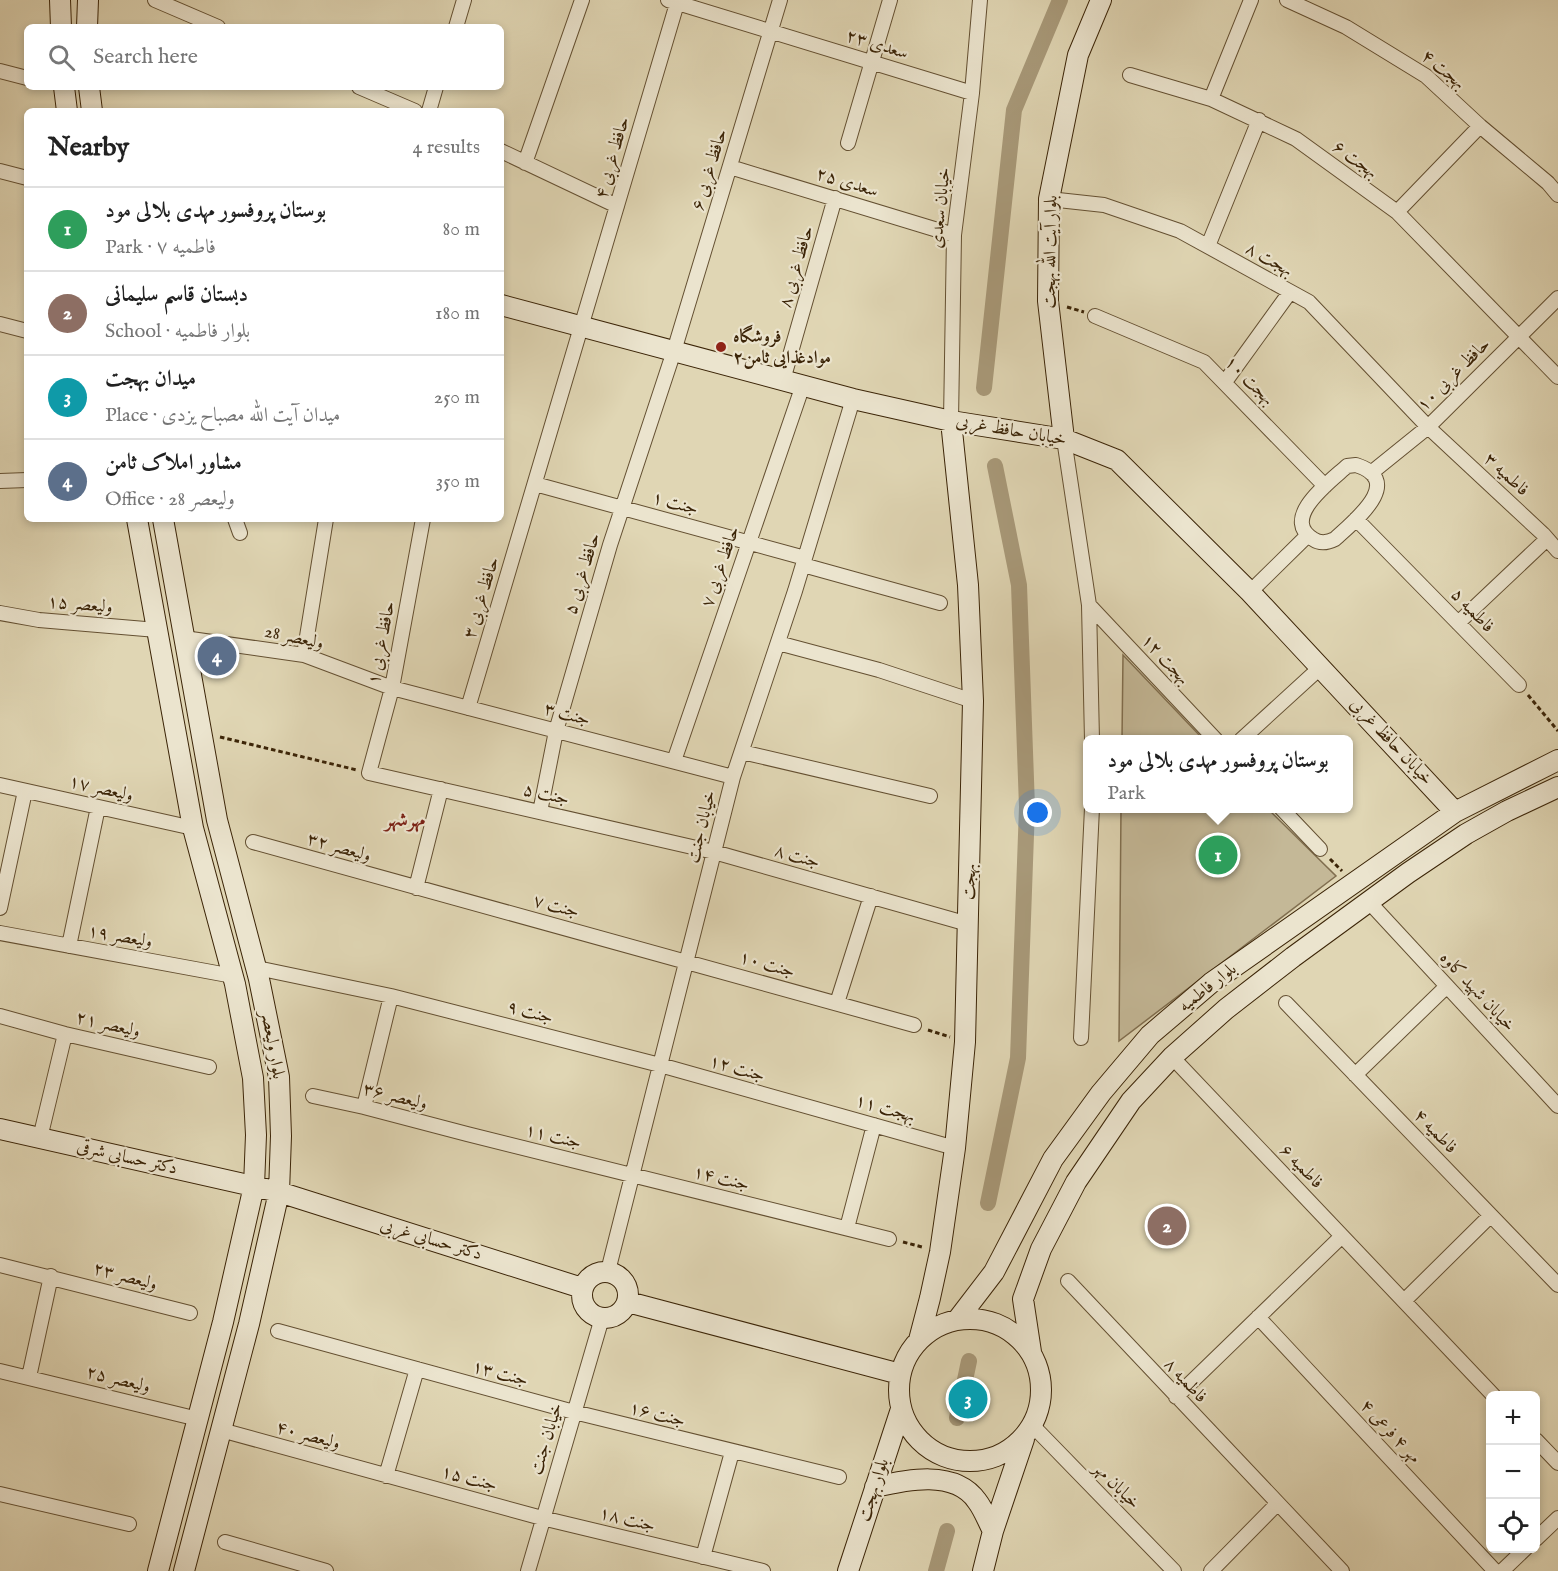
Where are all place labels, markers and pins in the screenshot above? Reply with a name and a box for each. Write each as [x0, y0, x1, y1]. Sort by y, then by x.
place label: فروشگاه موادغذایی ثامن۲ [733, 324, 831, 370]
marker: فروشگاه موادغذایی ثامن۲ [714, 340, 728, 354]
pin: 4 [198, 634, 236, 678]
pin: 1 [1198, 832, 1238, 878]
pin: 2 [1148, 1204, 1186, 1248]
pin: 3 [948, 1376, 988, 1422]

